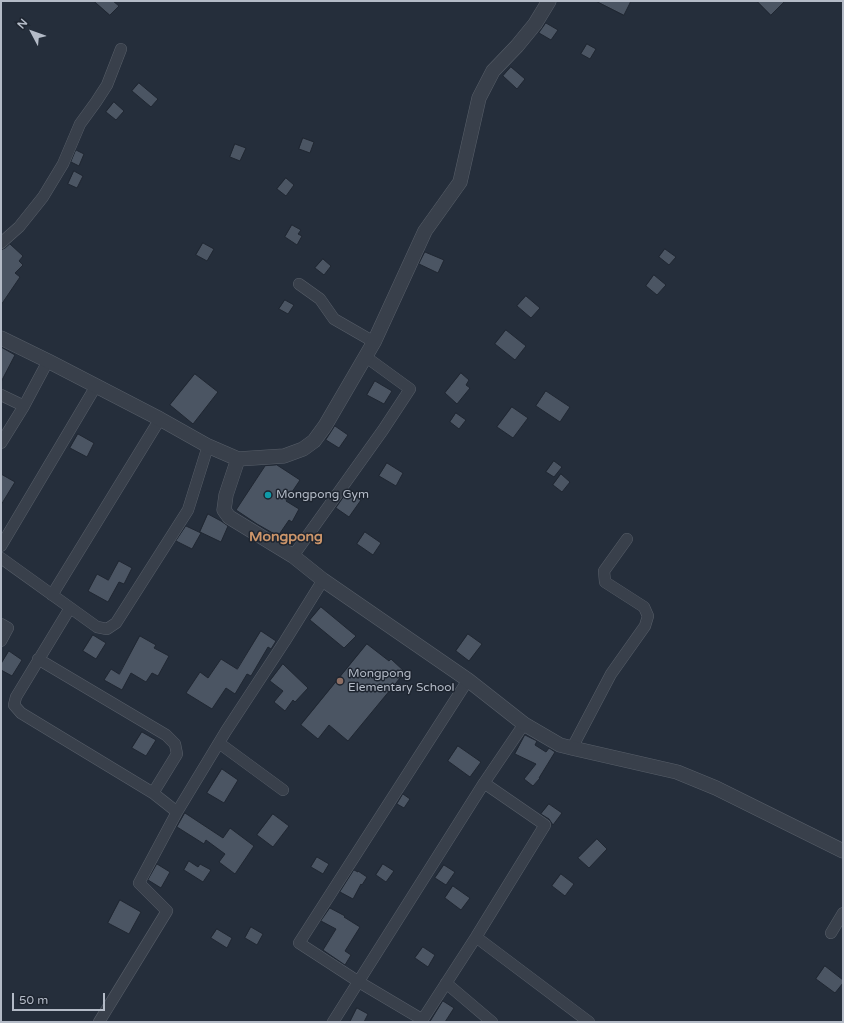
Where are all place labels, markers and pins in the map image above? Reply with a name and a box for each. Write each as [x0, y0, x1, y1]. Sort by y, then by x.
place label: Mongpong Gym [276, 488, 369, 502]
marker: Mongpong Gym [263, 490, 273, 500]
place label: Mongpong Elementary School [348, 667, 455, 695]
marker: Mongpong Elementary School [335, 676, 345, 686]

